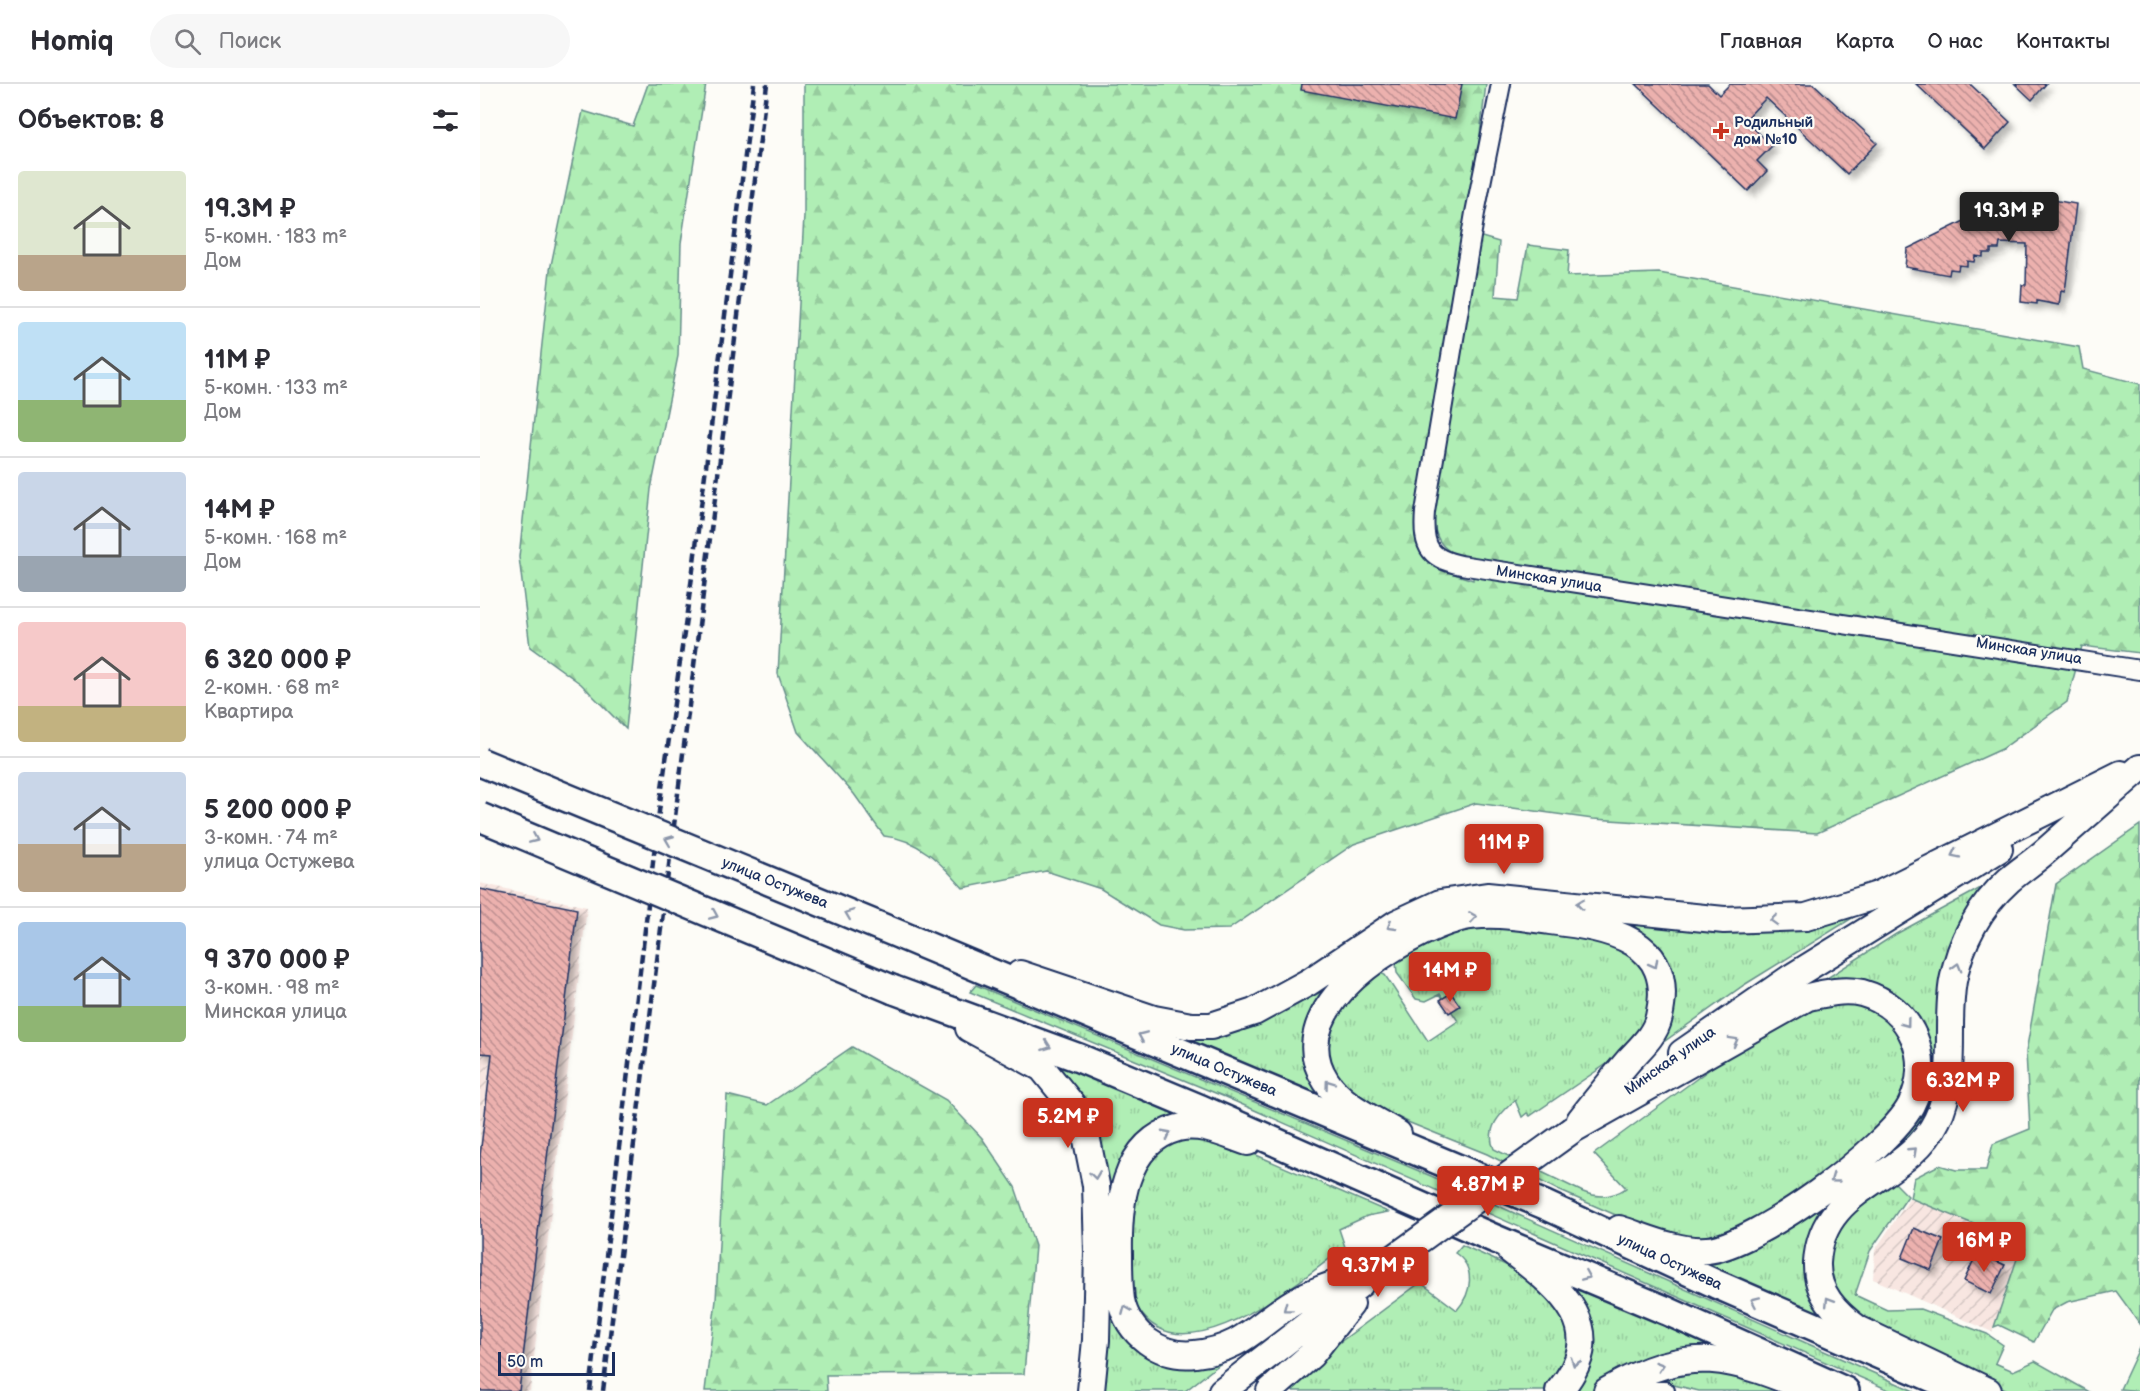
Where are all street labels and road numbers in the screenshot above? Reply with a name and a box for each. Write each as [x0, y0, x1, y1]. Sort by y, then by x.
street label: Минская улица [1495, 561, 1604, 597]
street label: Минская улица [1975, 633, 2084, 669]
street label: улица Остужева [719, 853, 831, 913]
street label: Минская улица [1621, 1022, 1719, 1100]
street label: улица Остужева [1168, 1039, 1280, 1101]
street label: улица Остужева [1615, 1229, 1725, 1295]

